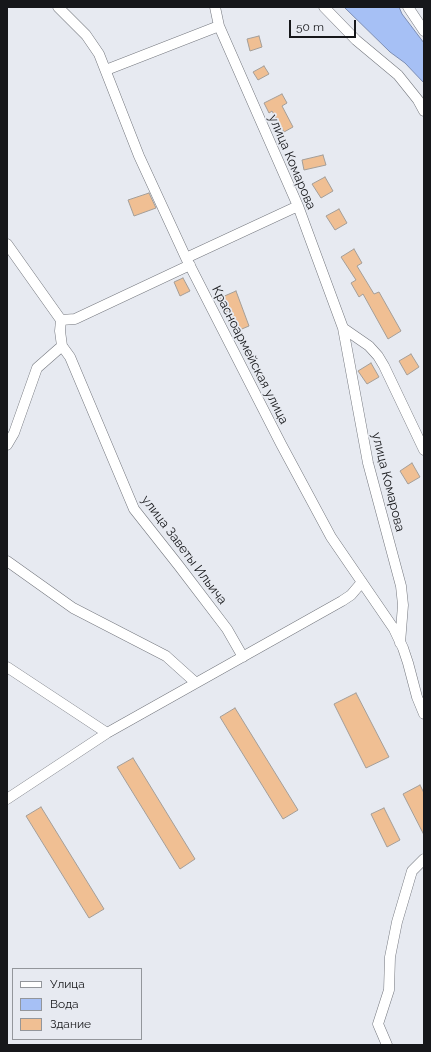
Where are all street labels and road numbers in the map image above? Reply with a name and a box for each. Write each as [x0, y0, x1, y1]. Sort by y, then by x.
street label: улица Комарова [265, 112, 319, 212]
street label: Красноармейская улица [208, 283, 292, 427]
street label: улица Комарова [368, 431, 408, 533]
street label: улица Заветы Ильича [138, 492, 230, 608]

